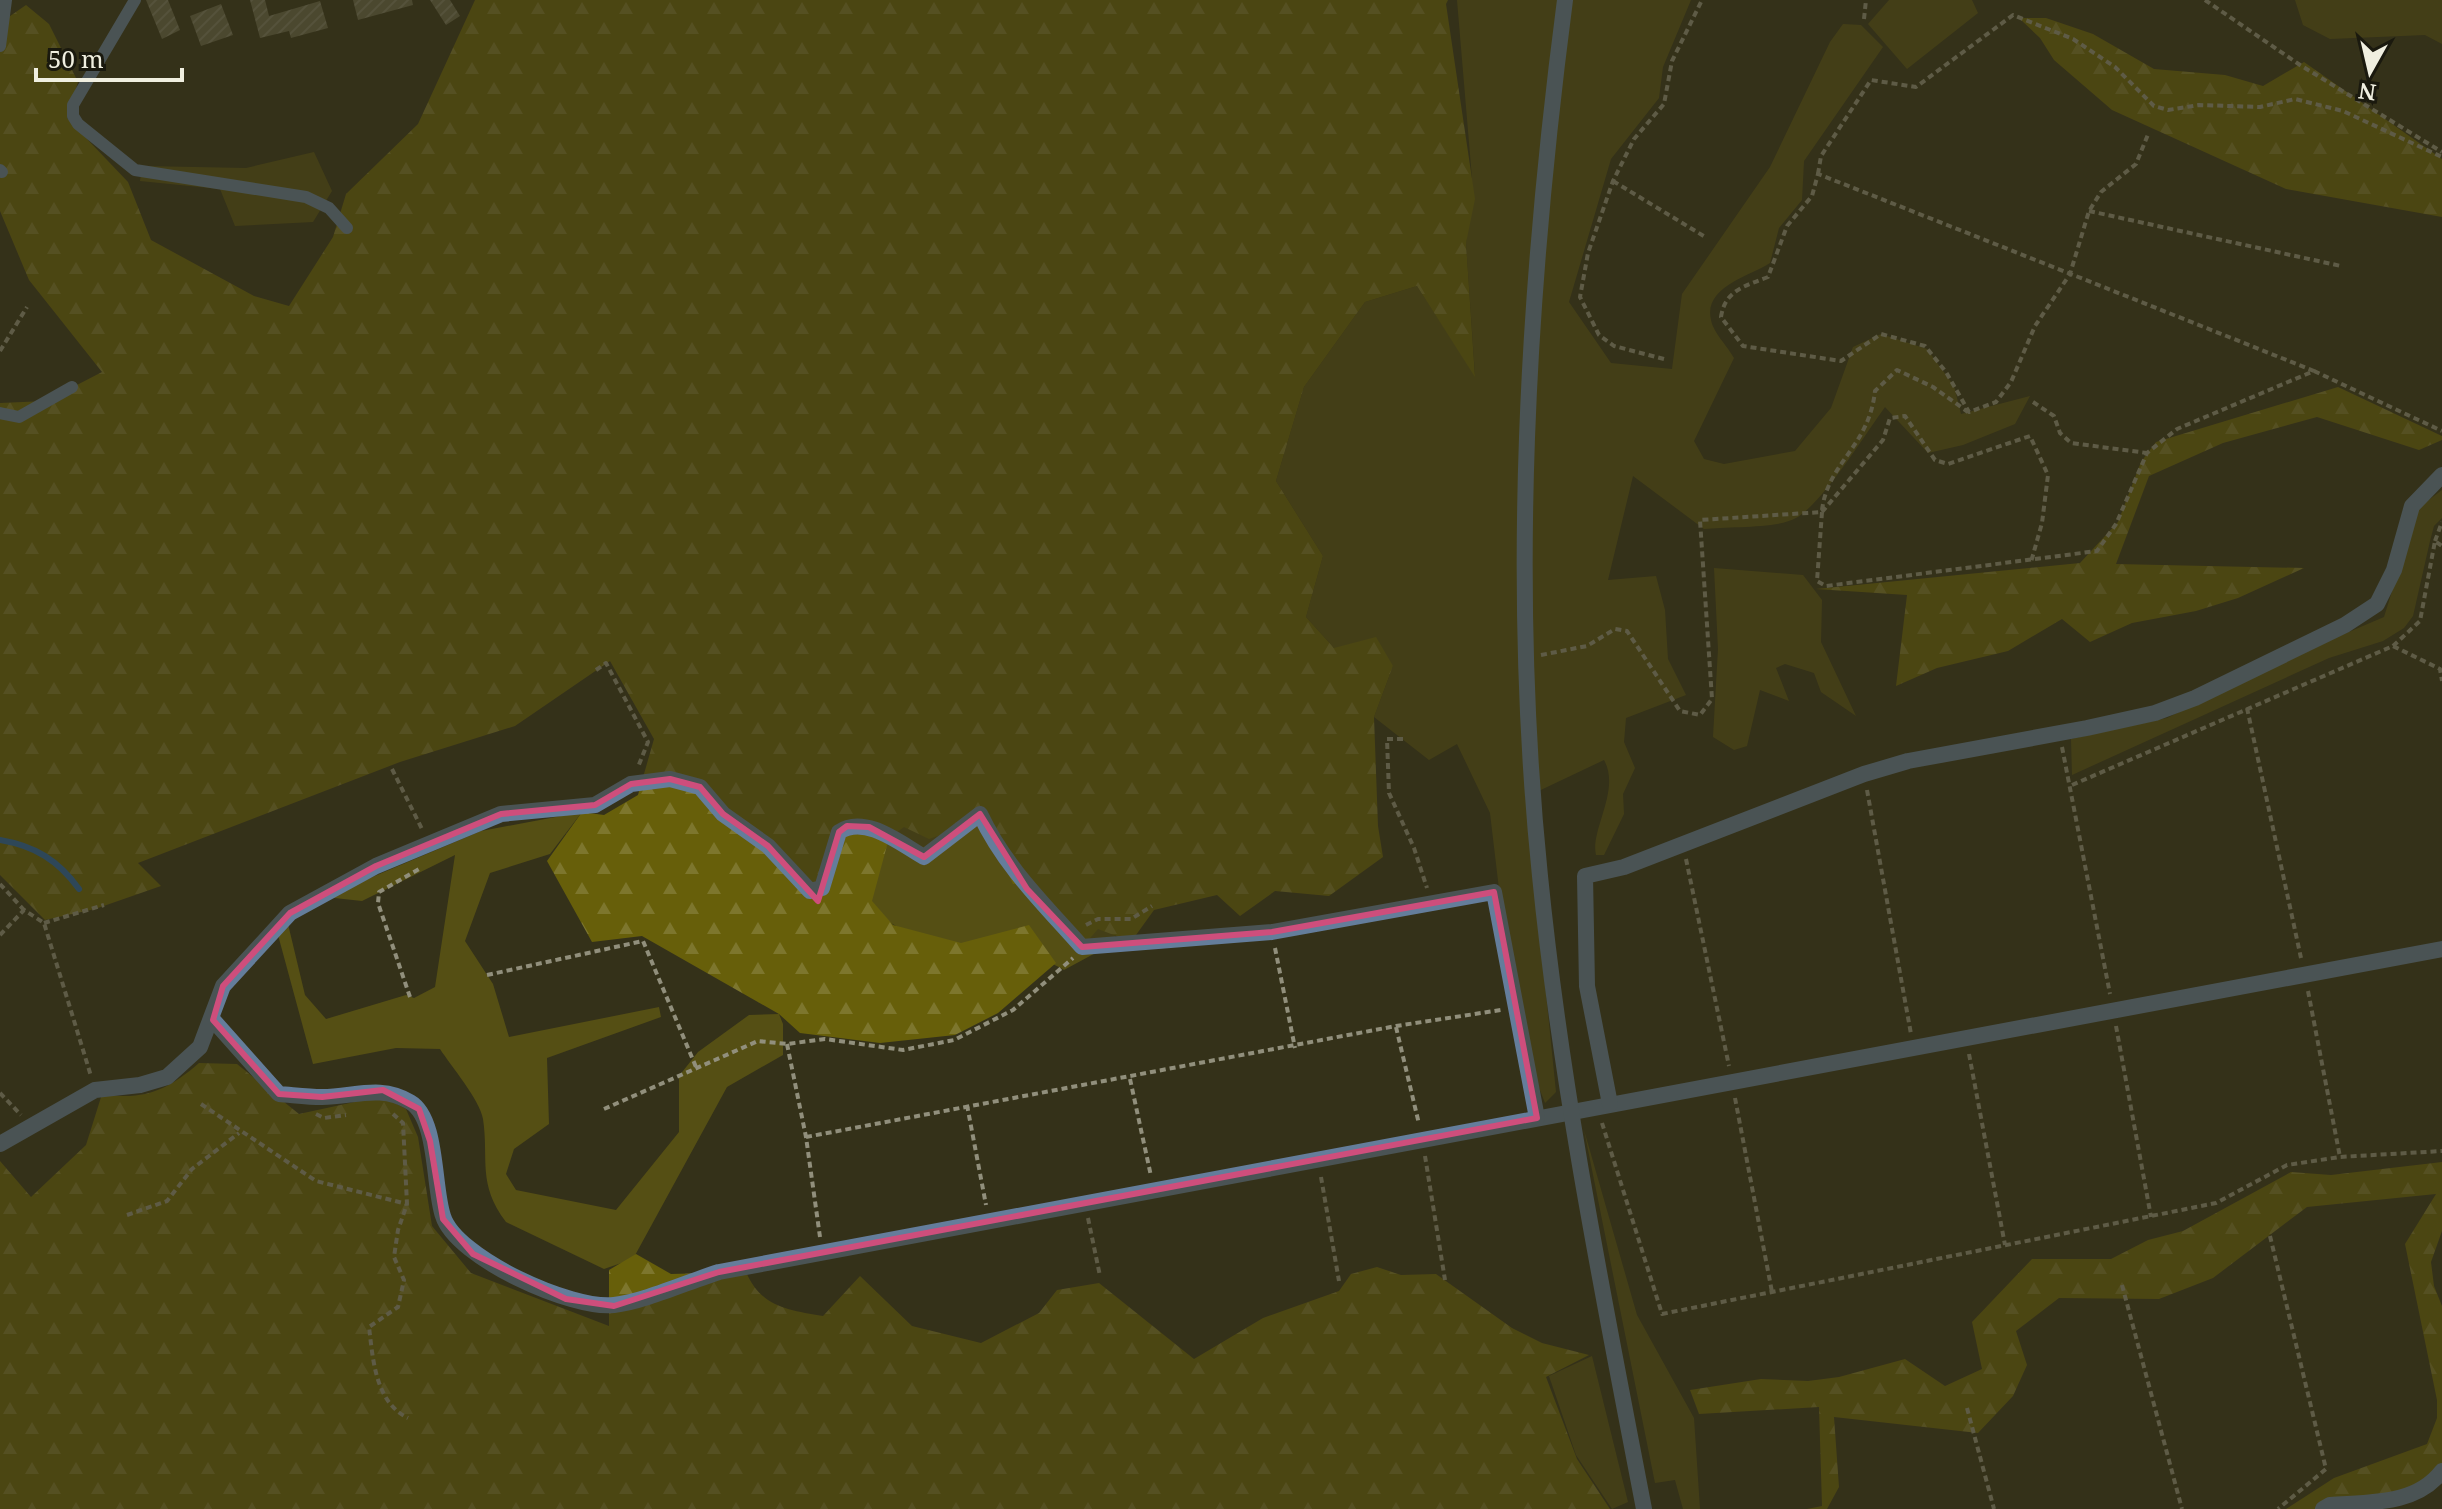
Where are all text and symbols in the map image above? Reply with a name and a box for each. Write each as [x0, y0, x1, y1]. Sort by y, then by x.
scale bar [36, 32, 182, 82]
north arrow [2330, 32, 2410, 112]
text: 50 m [48, 42, 104, 75]
text: N [2356, 77, 2378, 109]

